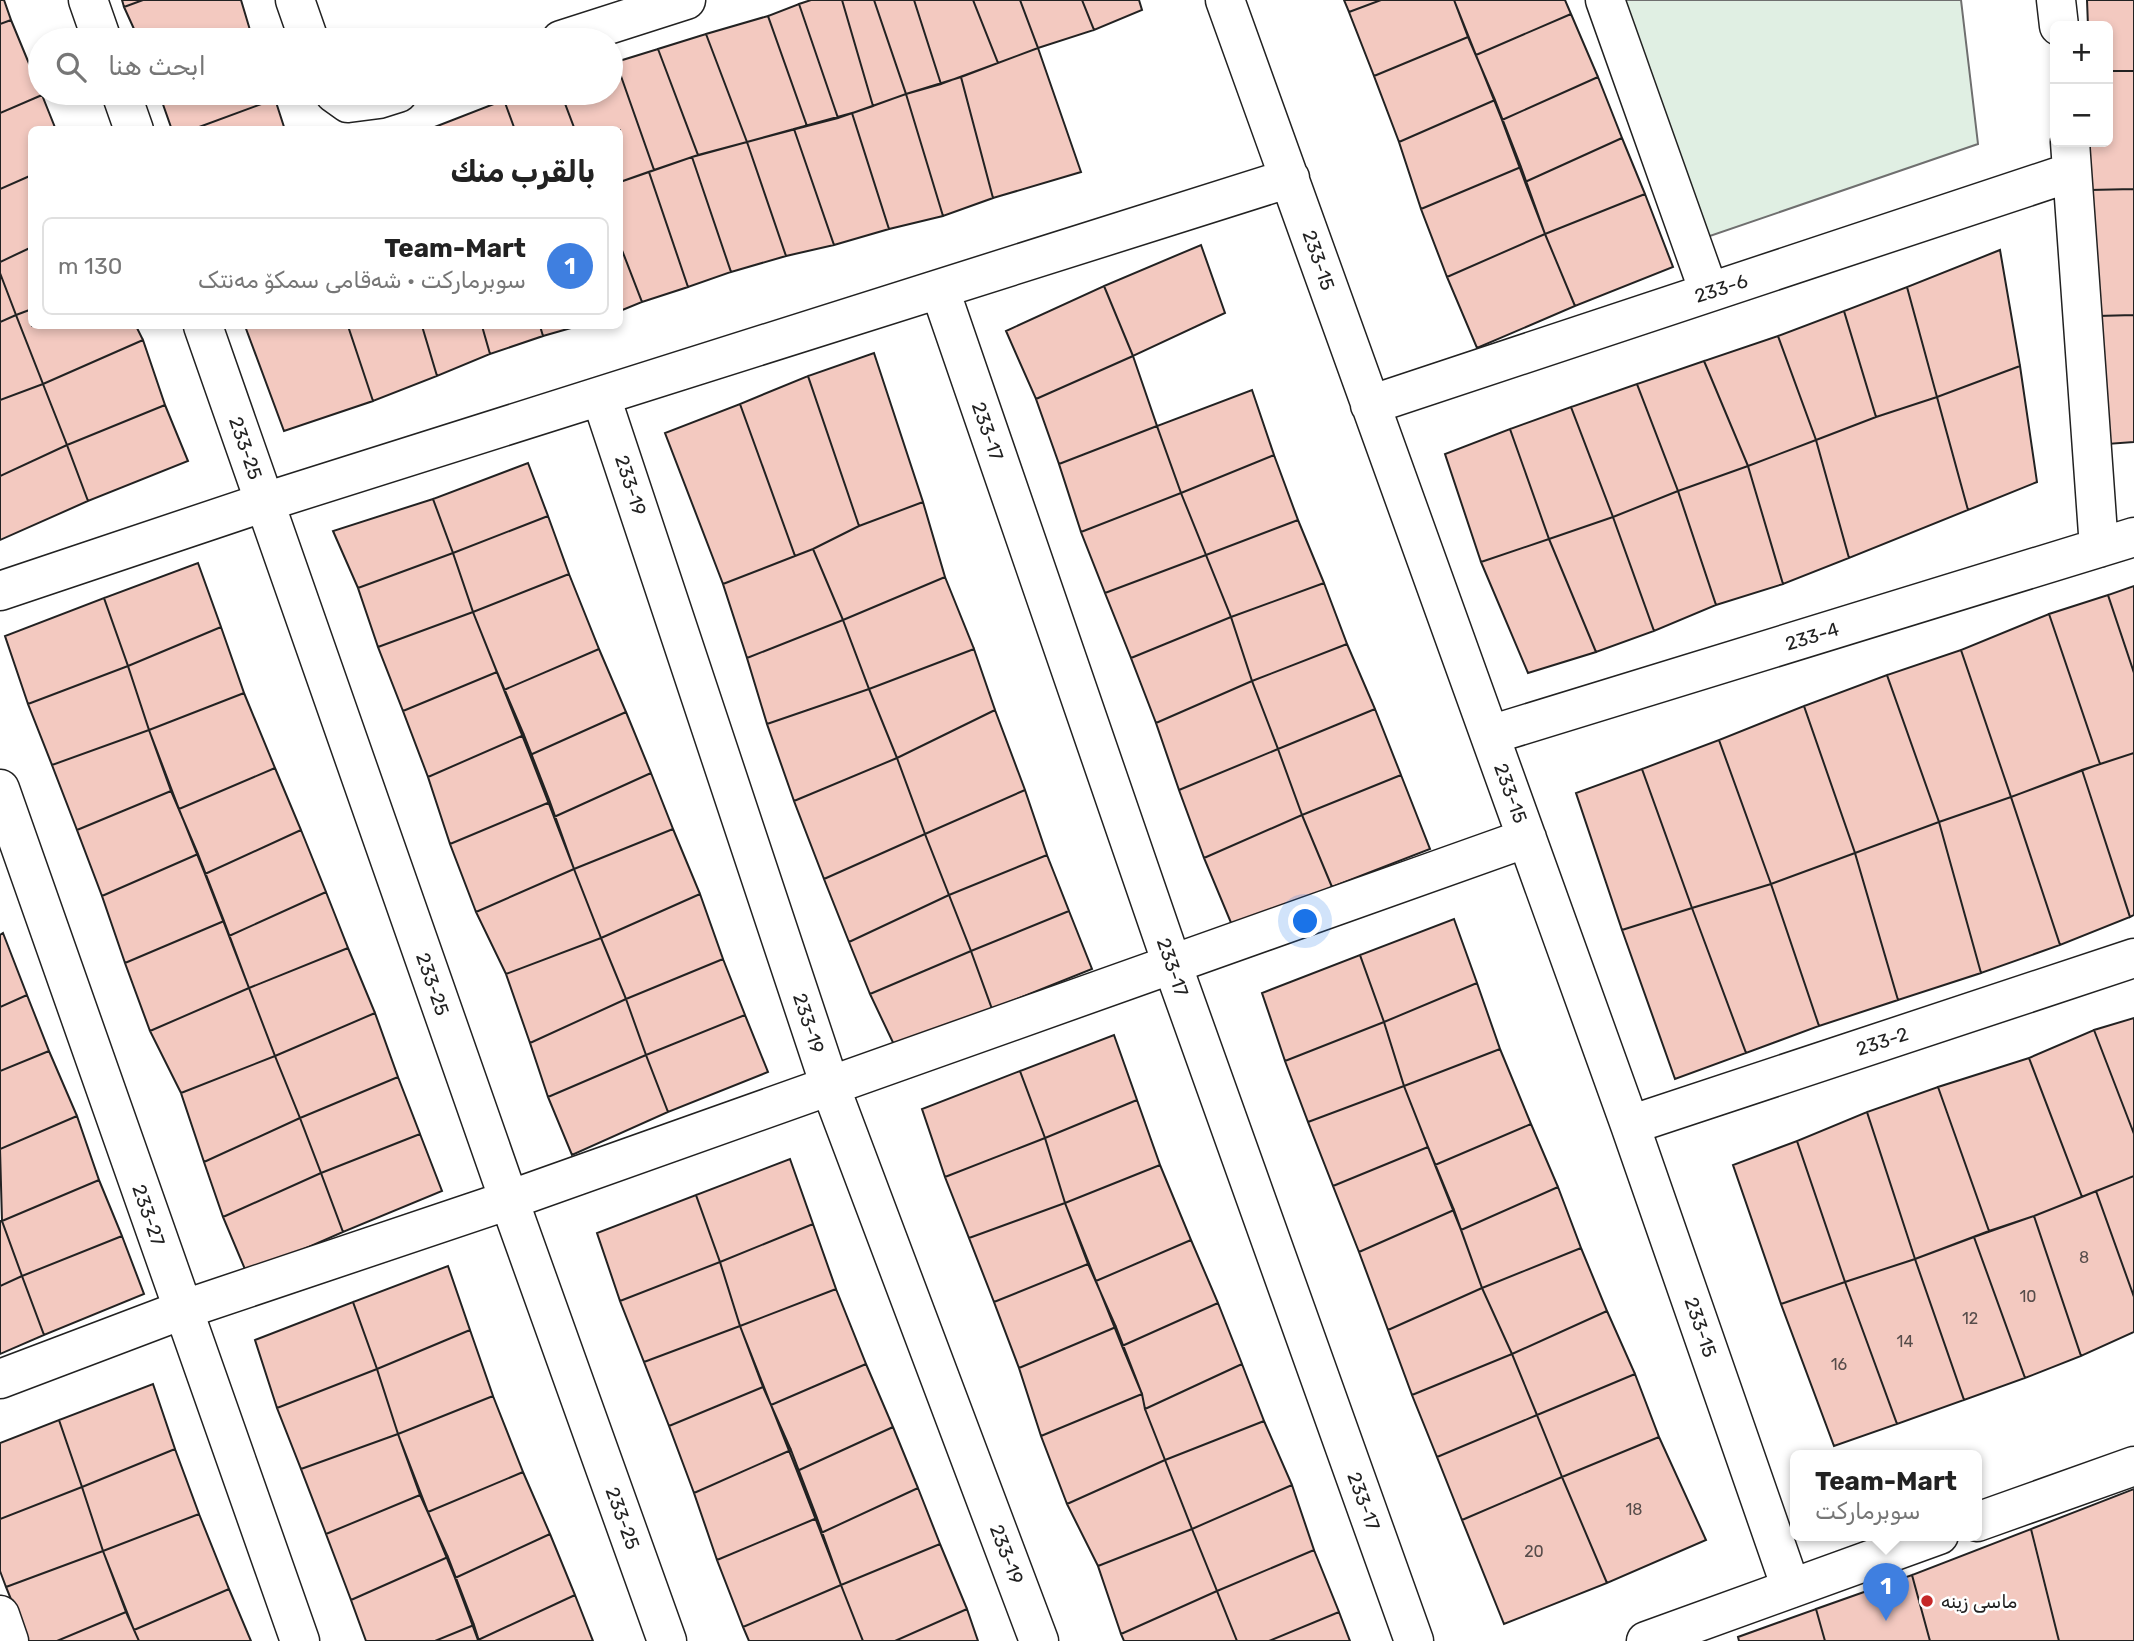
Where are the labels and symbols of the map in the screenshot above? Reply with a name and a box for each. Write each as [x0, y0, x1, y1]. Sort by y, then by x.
street label: 233-15 [1298, 227, 1339, 293]
street label: 233-6 [1692, 269, 1751, 308]
street label: 233-17 [967, 399, 1008, 464]
street label: 233-25 [224, 414, 267, 483]
street label: 233-19 [610, 452, 651, 518]
street label: 233-4 [1782, 617, 1842, 656]
street label: 233-15 [1489, 760, 1532, 826]
your location [1288, 904, 1322, 938]
street label: 233-17 [1152, 935, 1193, 1000]
street label: 233-25 [411, 950, 454, 1019]
street label: 233-19 [788, 990, 829, 1056]
street label: 233-2 [1853, 1022, 1911, 1061]
street label: 233-27 [127, 1181, 170, 1249]
house number: 8 [2079, 1248, 2089, 1267]
house number: 10 [2019, 1287, 2037, 1306]
street label: 233-15 [1680, 1294, 1721, 1360]
house number: 12 [1962, 1309, 1978, 1328]
house number: 14 [1897, 1332, 1913, 1351]
house number: 16 [1831, 1355, 1848, 1374]
street label: 233-17 [1342, 1469, 1385, 1534]
street label: 233-25 [601, 1484, 644, 1553]
house number: 18 [1625, 1500, 1643, 1519]
street label: 233-19 [985, 1521, 1028, 1587]
house number: 20 [1524, 1542, 1544, 1561]
pin: 1 [1863, 1563, 1909, 1621]
place label: ماسی زینە [1941, 1590, 2017, 1613]
marker: ماسی زینە [1919, 1593, 1935, 1609]

